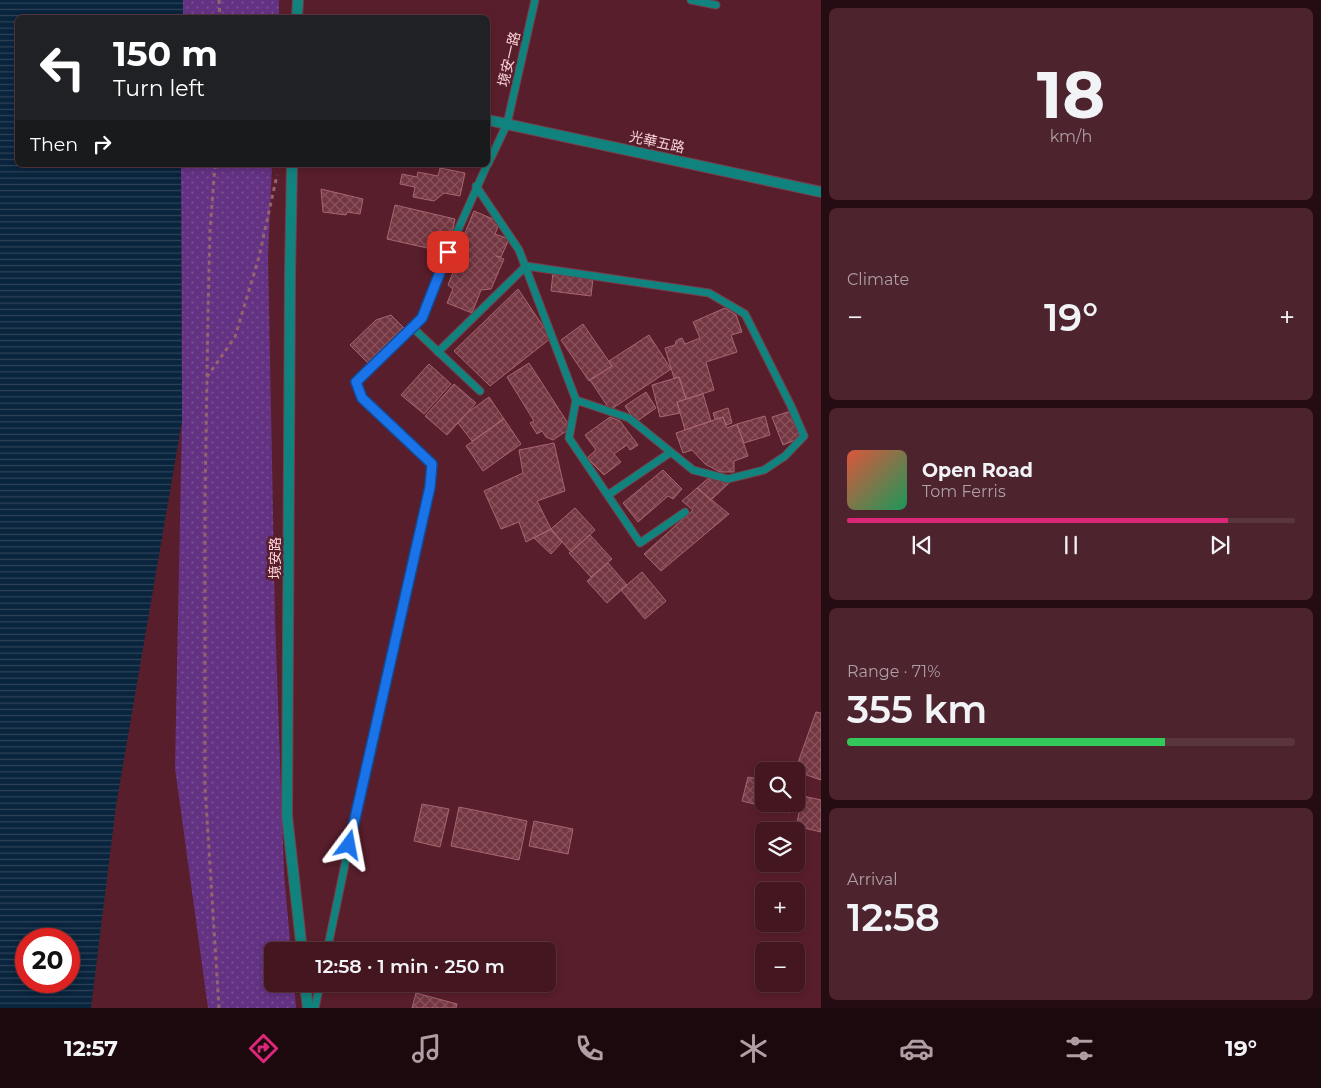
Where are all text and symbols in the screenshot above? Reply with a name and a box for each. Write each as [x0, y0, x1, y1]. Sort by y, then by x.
street label: 境安一路 [494, 30, 524, 88]
text: 150 m [113, 32, 218, 75]
icon: left [30, 35, 95, 100]
text: 18 [1037, 55, 1105, 134]
text: Turn left [113, 75, 205, 102]
street label: 光華五路 [628, 127, 686, 157]
text: km/h [1050, 127, 1092, 146]
icon: right [88, 130, 116, 158]
text: Then [30, 133, 78, 156]
pin [427, 231, 469, 273]
icon: arrive [434, 238, 462, 266]
text: Climate [847, 270, 909, 289]
text: 19° [1044, 294, 1098, 341]
text: − [847, 300, 863, 334]
text: + [1279, 300, 1295, 334]
text: Open Road [922, 459, 1033, 482]
text: Tom Ferris [922, 482, 1006, 501]
icon: previous [908, 531, 936, 559]
icon: pause [1057, 531, 1085, 559]
icon: next [1206, 531, 1234, 559]
street label: 境安路 [266, 537, 284, 579]
text: Range · 71% [847, 662, 940, 681]
text: 355 km [847, 686, 987, 733]
map controls [755, 762, 805, 992]
button: search [755, 762, 805, 812]
position arrow [322, 818, 374, 870]
button: layers [755, 822, 805, 872]
text: Arrival [847, 870, 897, 889]
button: + [755, 882, 805, 932]
text: 12:58 [847, 894, 940, 941]
speed limit sign: 20 [15, 928, 80, 993]
button: − [755, 942, 805, 992]
text: 12:58 · 1 min · 250 m [315, 955, 505, 978]
icon: directions [246, 1031, 281, 1066]
icon: music [409, 1031, 444, 1066]
icon: phone [572, 1031, 607, 1066]
icon: climate [736, 1031, 771, 1066]
icon: car [899, 1031, 934, 1066]
icon: filters [1062, 1031, 1097, 1066]
text: 12:57 [64, 1035, 118, 1062]
text: 19° [1225, 1035, 1257, 1062]

